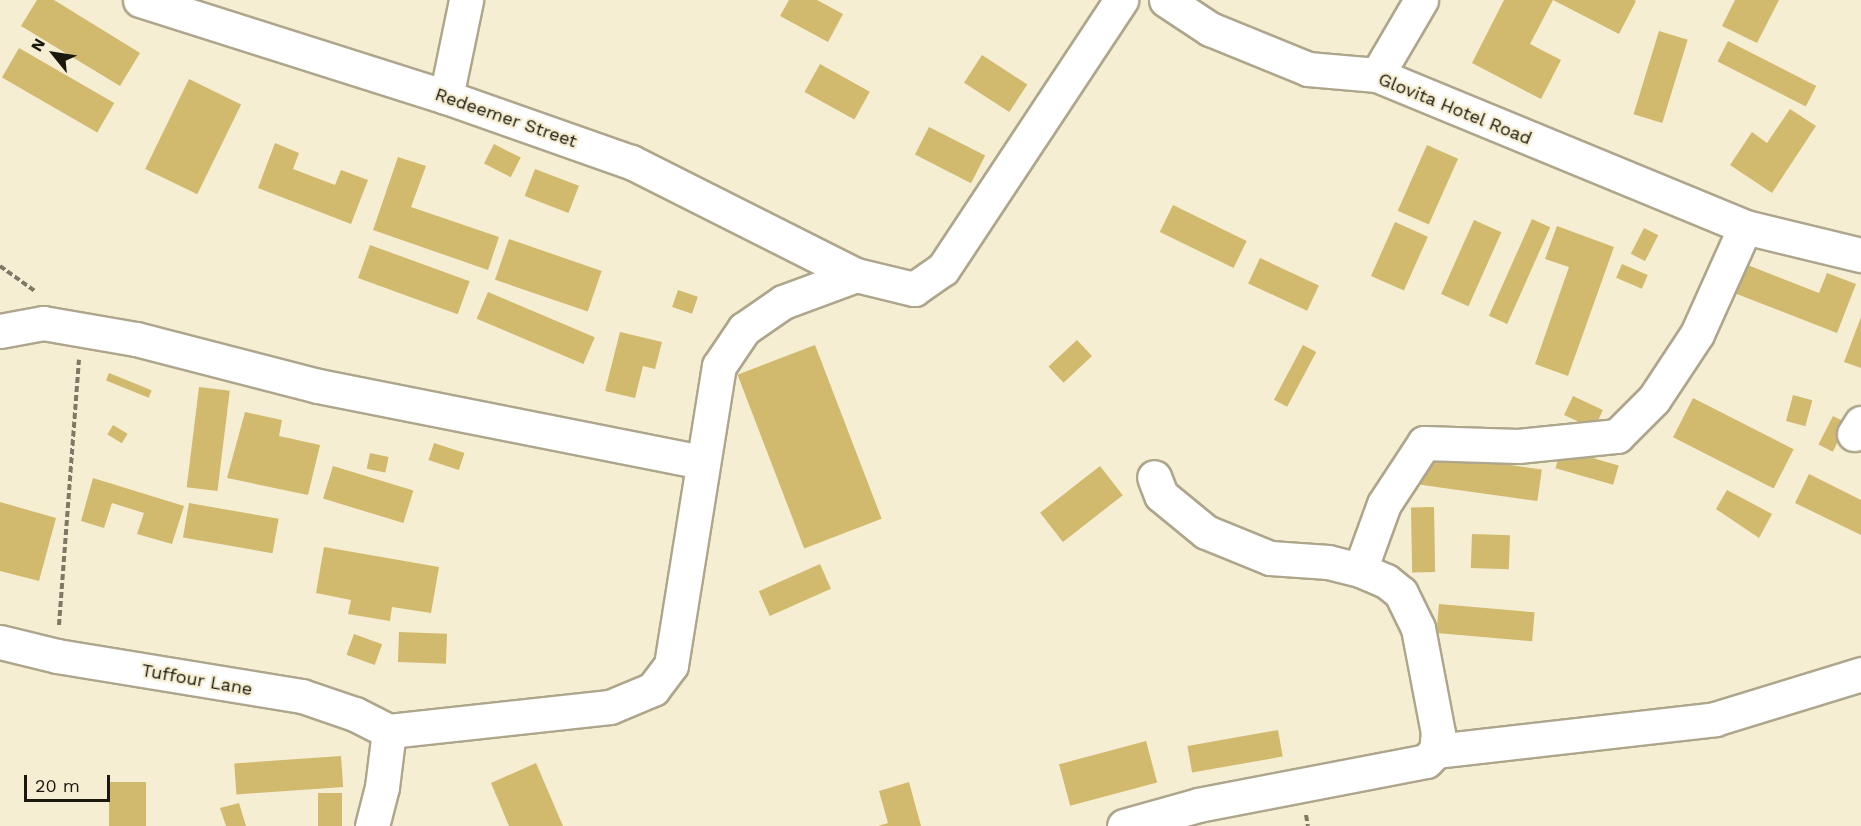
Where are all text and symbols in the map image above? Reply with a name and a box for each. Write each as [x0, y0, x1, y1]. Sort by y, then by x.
north arrow [24, 24, 84, 84]
text: N [27, 35, 49, 55]
street label: Glovita Hotel Road [1375, 68, 1535, 150]
street label: Redeemer Street [432, 83, 580, 153]
street label: Tuffour Lane [140, 660, 254, 700]
scale bar [27, 763, 112, 801]
text: 20 m [35, 775, 80, 796]

